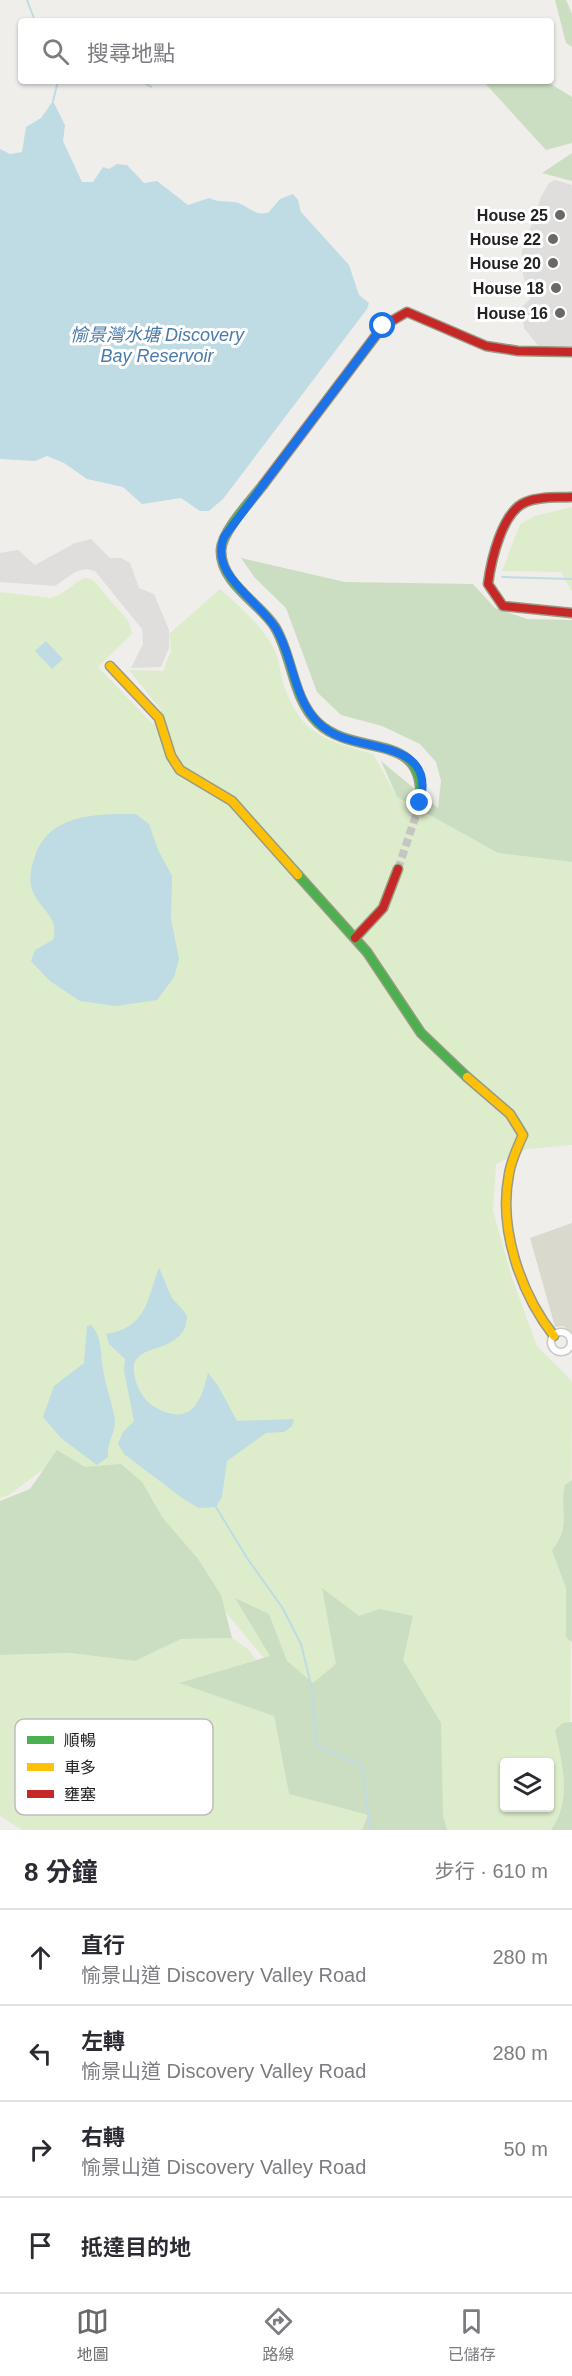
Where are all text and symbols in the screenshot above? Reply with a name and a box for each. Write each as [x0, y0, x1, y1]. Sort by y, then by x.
search box [18, 18, 554, 84]
icon: search [39, 35, 72, 68]
text: 搜尋地點 [87, 41, 175, 66]
place label: House 25 [477, 207, 548, 224]
marker: House 25 [553, 208, 567, 222]
place label: House 22 [470, 231, 541, 248]
marker: House 22 [546, 232, 560, 246]
place label: House 20 [470, 255, 541, 272]
marker: House 20 [546, 256, 560, 270]
place label: House 18 [473, 280, 544, 297]
marker: House 18 [549, 281, 563, 295]
place label: House 16 [477, 305, 548, 322]
marker: House 16 [553, 306, 567, 320]
route start [369, 312, 395, 338]
water label: 愉景灣水塘 Discovery Bay Reservoir [70, 325, 245, 366]
route end [406, 789, 432, 815]
legend [15, 1719, 213, 1815]
text: 順暢 [64, 1732, 96, 1749]
map controls [500, 1758, 554, 1812]
button: layers [500, 1758, 554, 1812]
text: 車多 [64, 1759, 96, 1776]
text: 壅塞 [64, 1786, 96, 1803]
text: 8 分鐘 [24, 1857, 98, 1887]
text: 步行 · 610 m [435, 1860, 548, 1882]
text: 直行 [81, 1933, 125, 1958]
icon: ahead [24, 1941, 57, 1974]
text: 280 m [492, 1946, 548, 1968]
text: 愉景山道 Discovery Valley Road [81, 1964, 366, 1986]
text: 左轉 [81, 2029, 125, 2054]
icon: left [24, 2037, 57, 2070]
text: 280 m [492, 2042, 548, 2064]
text: 愉景山道 Discovery Valley Road [81, 2060, 366, 2082]
text: 右轉 [81, 2125, 125, 2150]
icon: right [24, 2133, 57, 2166]
text: 50 m [504, 2138, 548, 2160]
text: 愉景山道 Discovery Valley Road [81, 2156, 366, 2178]
icon: arrive [24, 2229, 57, 2262]
text: 抵達目的地 [81, 2235, 191, 2260]
tab: 地圖 [76, 2305, 109, 2365]
tab: 路線 [262, 2305, 295, 2365]
tab: 已儲存 [448, 2305, 496, 2365]

